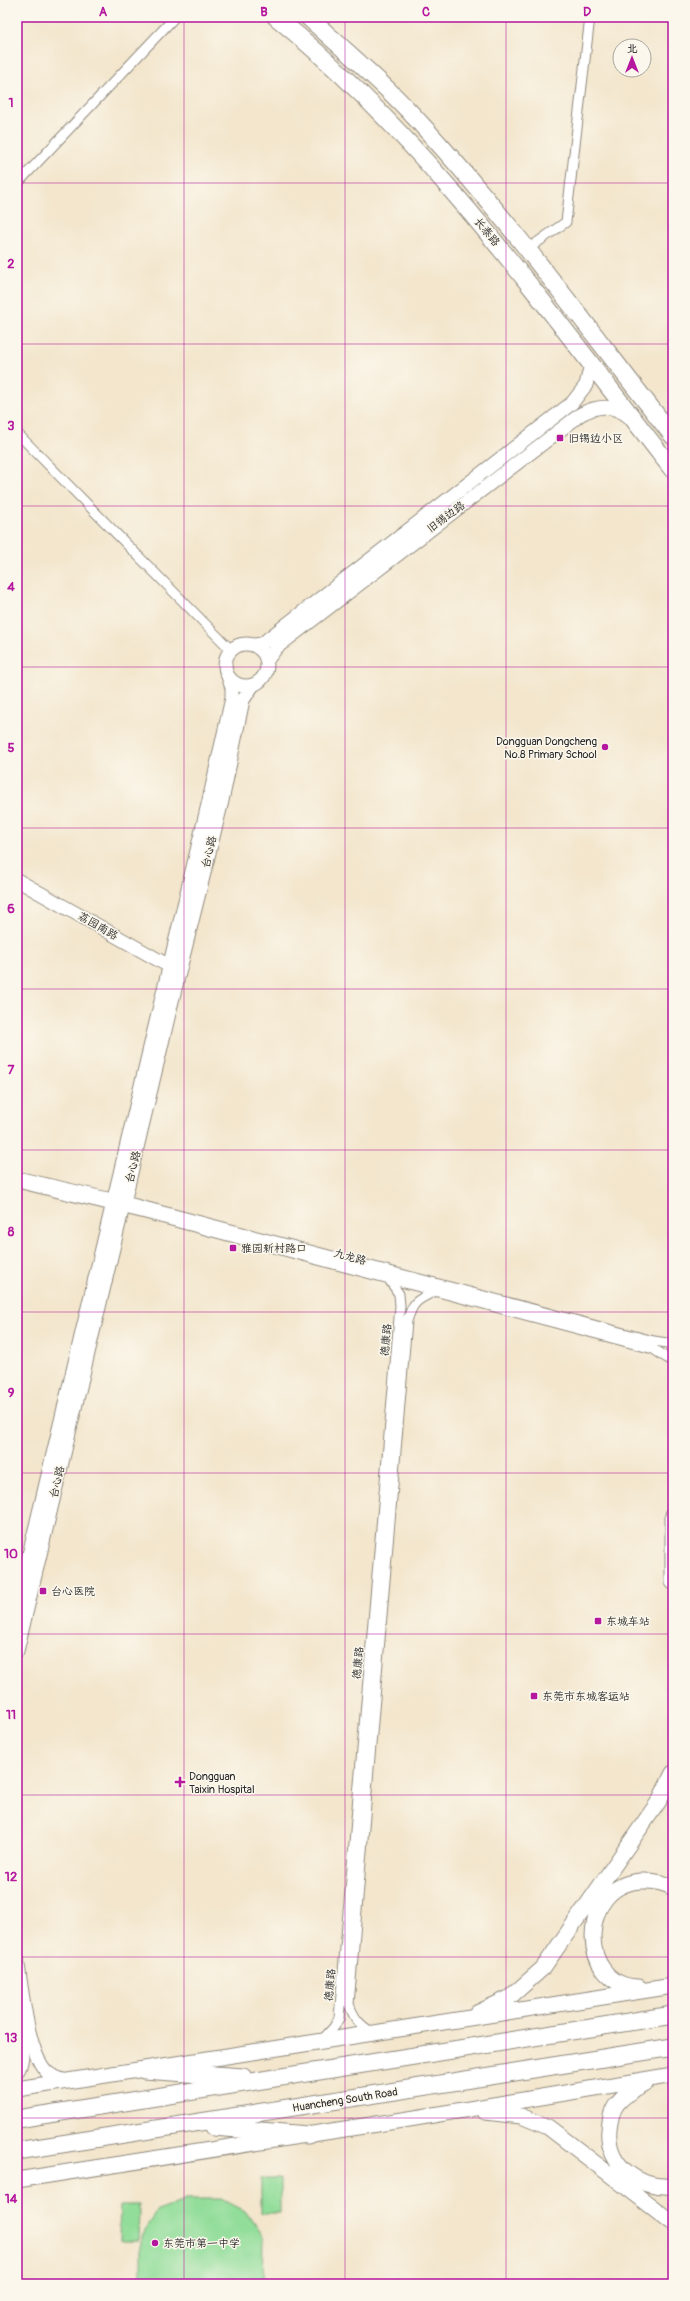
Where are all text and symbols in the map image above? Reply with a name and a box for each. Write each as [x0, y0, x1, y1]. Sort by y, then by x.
text: A [99, 4, 108, 20]
text: B [260, 4, 268, 20]
text: C [422, 4, 430, 20]
text: D [583, 4, 591, 20]
north arrow [612, 38, 652, 78]
text: 北 [627, 42, 638, 55]
text: 1 [8, 95, 14, 111]
street label: 长泰路 [471, 215, 503, 249]
text: 2 [7, 256, 15, 272]
text: 3 [7, 418, 15, 434]
place label: 旧锡边小区 [568, 432, 623, 445]
marker: 旧锡边小区 [555, 433, 565, 443]
street label: 旧锡边路 [425, 499, 467, 535]
text: 4 [7, 579, 15, 595]
place label: Dongguan Dongcheng No.8 Primary School [496, 735, 597, 761]
text: 5 [7, 740, 15, 756]
marker: Dongguan Dongcheng No.8 Primary School [600, 742, 610, 752]
street label: 台心路 [199, 834, 219, 870]
text: 6 [7, 901, 15, 917]
street label: 荔园南路 [76, 909, 120, 943]
text: 7 [8, 1062, 15, 1078]
street label: 台心路 [123, 1149, 143, 1185]
text: 8 [8, 1224, 15, 1240]
place label: 雅园新村路口 [241, 1242, 307, 1255]
marker: 雅园新村路口 [228, 1243, 238, 1253]
street label: 九龙路 [332, 1246, 368, 1268]
street label: 德康路 [378, 1323, 394, 1357]
text: 9 [8, 1385, 15, 1401]
street label: 台心路 [47, 1464, 67, 1500]
text: 10 [4, 1546, 18, 1562]
place label: 台心医院 [51, 1585, 95, 1598]
marker: 台心医院 [38, 1586, 48, 1596]
place label: 东城车站 [606, 1615, 650, 1628]
marker: 东城车站 [593, 1616, 603, 1626]
street label: 德康路 [350, 1646, 366, 1680]
place label: 东莞市东城客运站 [542, 1690, 630, 1703]
marker: 东莞市东城客运站 [529, 1691, 539, 1701]
text: 11 [6, 1707, 16, 1723]
place label: Dongguan Taixin Hospital [189, 1770, 255, 1796]
marker: Dongguan Taixin Hospital [174, 1776, 186, 1788]
text: 12 [5, 1869, 17, 1885]
street label: 德康路 [322, 1968, 338, 2002]
text: 13 [5, 2030, 17, 2046]
street label: Huancheng South Road [292, 2085, 398, 2115]
text: 14 [5, 2191, 18, 2207]
place label: 东莞市第一中学 [163, 2237, 240, 2250]
marker: 东莞市第一中学 [150, 2238, 160, 2248]

